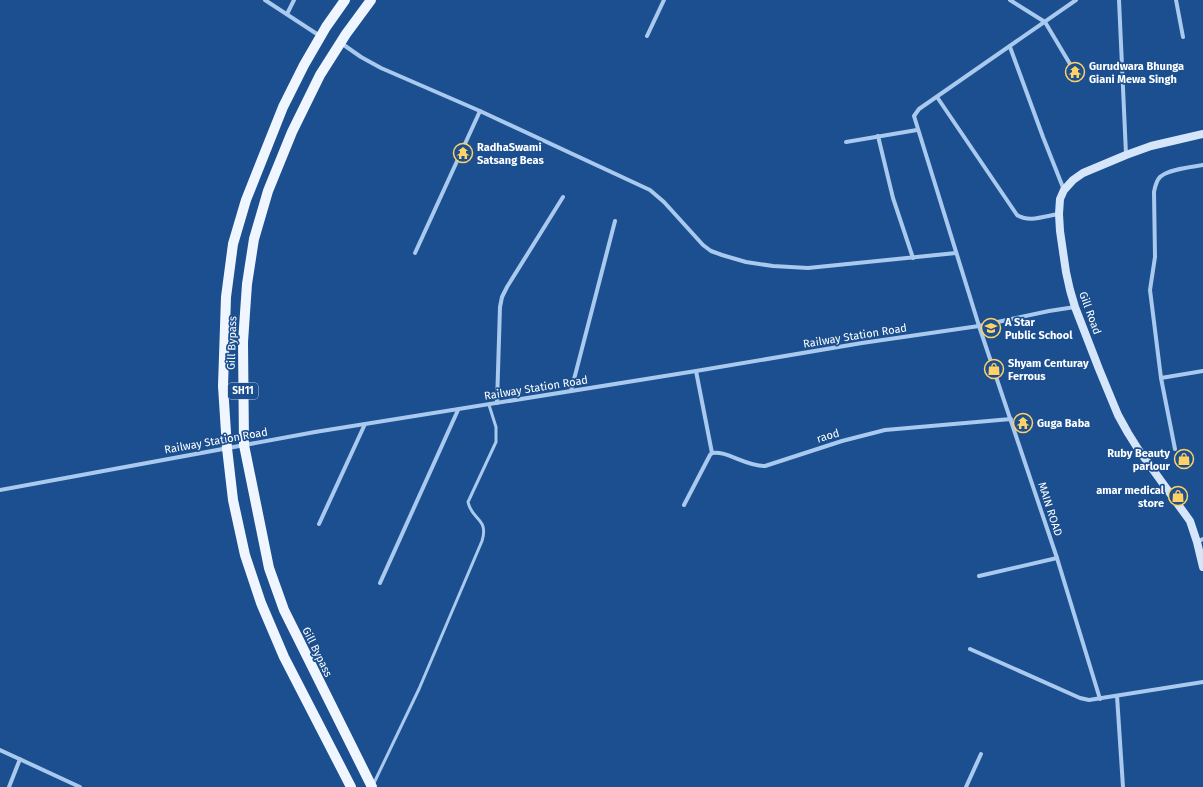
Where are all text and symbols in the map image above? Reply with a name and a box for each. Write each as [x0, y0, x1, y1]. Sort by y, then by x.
place label: Gurudwara Bhunga Giani Mewa Singh [1089, 60, 1184, 86]
temple icon: Gurudwara Bhunga Giani Mewa Singh [1064, 61, 1086, 83]
place label: RadhaSwami Satsang Beas [477, 141, 544, 167]
temple icon: RadhaSwami Satsang Beas [452, 142, 474, 164]
street label: Gill Road [1076, 290, 1104, 336]
street label: Gill Bypass [225, 316, 239, 370]
place label: A Star Public School [1004, 316, 1073, 342]
school or university icon: A Star Public School [980, 317, 1002, 339]
street label: Railway Station Road [802, 321, 908, 351]
place label: Shyam Centuray Ferrous [1008, 357, 1089, 383]
shop icon: Shyam Centuray Ferrous [983, 358, 1005, 380]
street label: Railway Station Road [483, 373, 589, 403]
road number: SH11 [228, 383, 258, 399]
temple icon: Guga Baba [1012, 412, 1034, 434]
place label: Guga Baba [1037, 417, 1090, 430]
street label: Railway Station Road [163, 425, 269, 457]
street label: raod [815, 426, 841, 446]
place label: Ruby Beauty parlour [1107, 447, 1171, 473]
shop icon: Ruby Beauty parlour [1173, 448, 1195, 470]
street label: MAIN ROAD [1035, 480, 1065, 538]
place label: amar medical store [1096, 484, 1165, 510]
shop icon: amar medical store [1167, 485, 1189, 507]
street label: Gill Bypass [299, 625, 335, 679]

